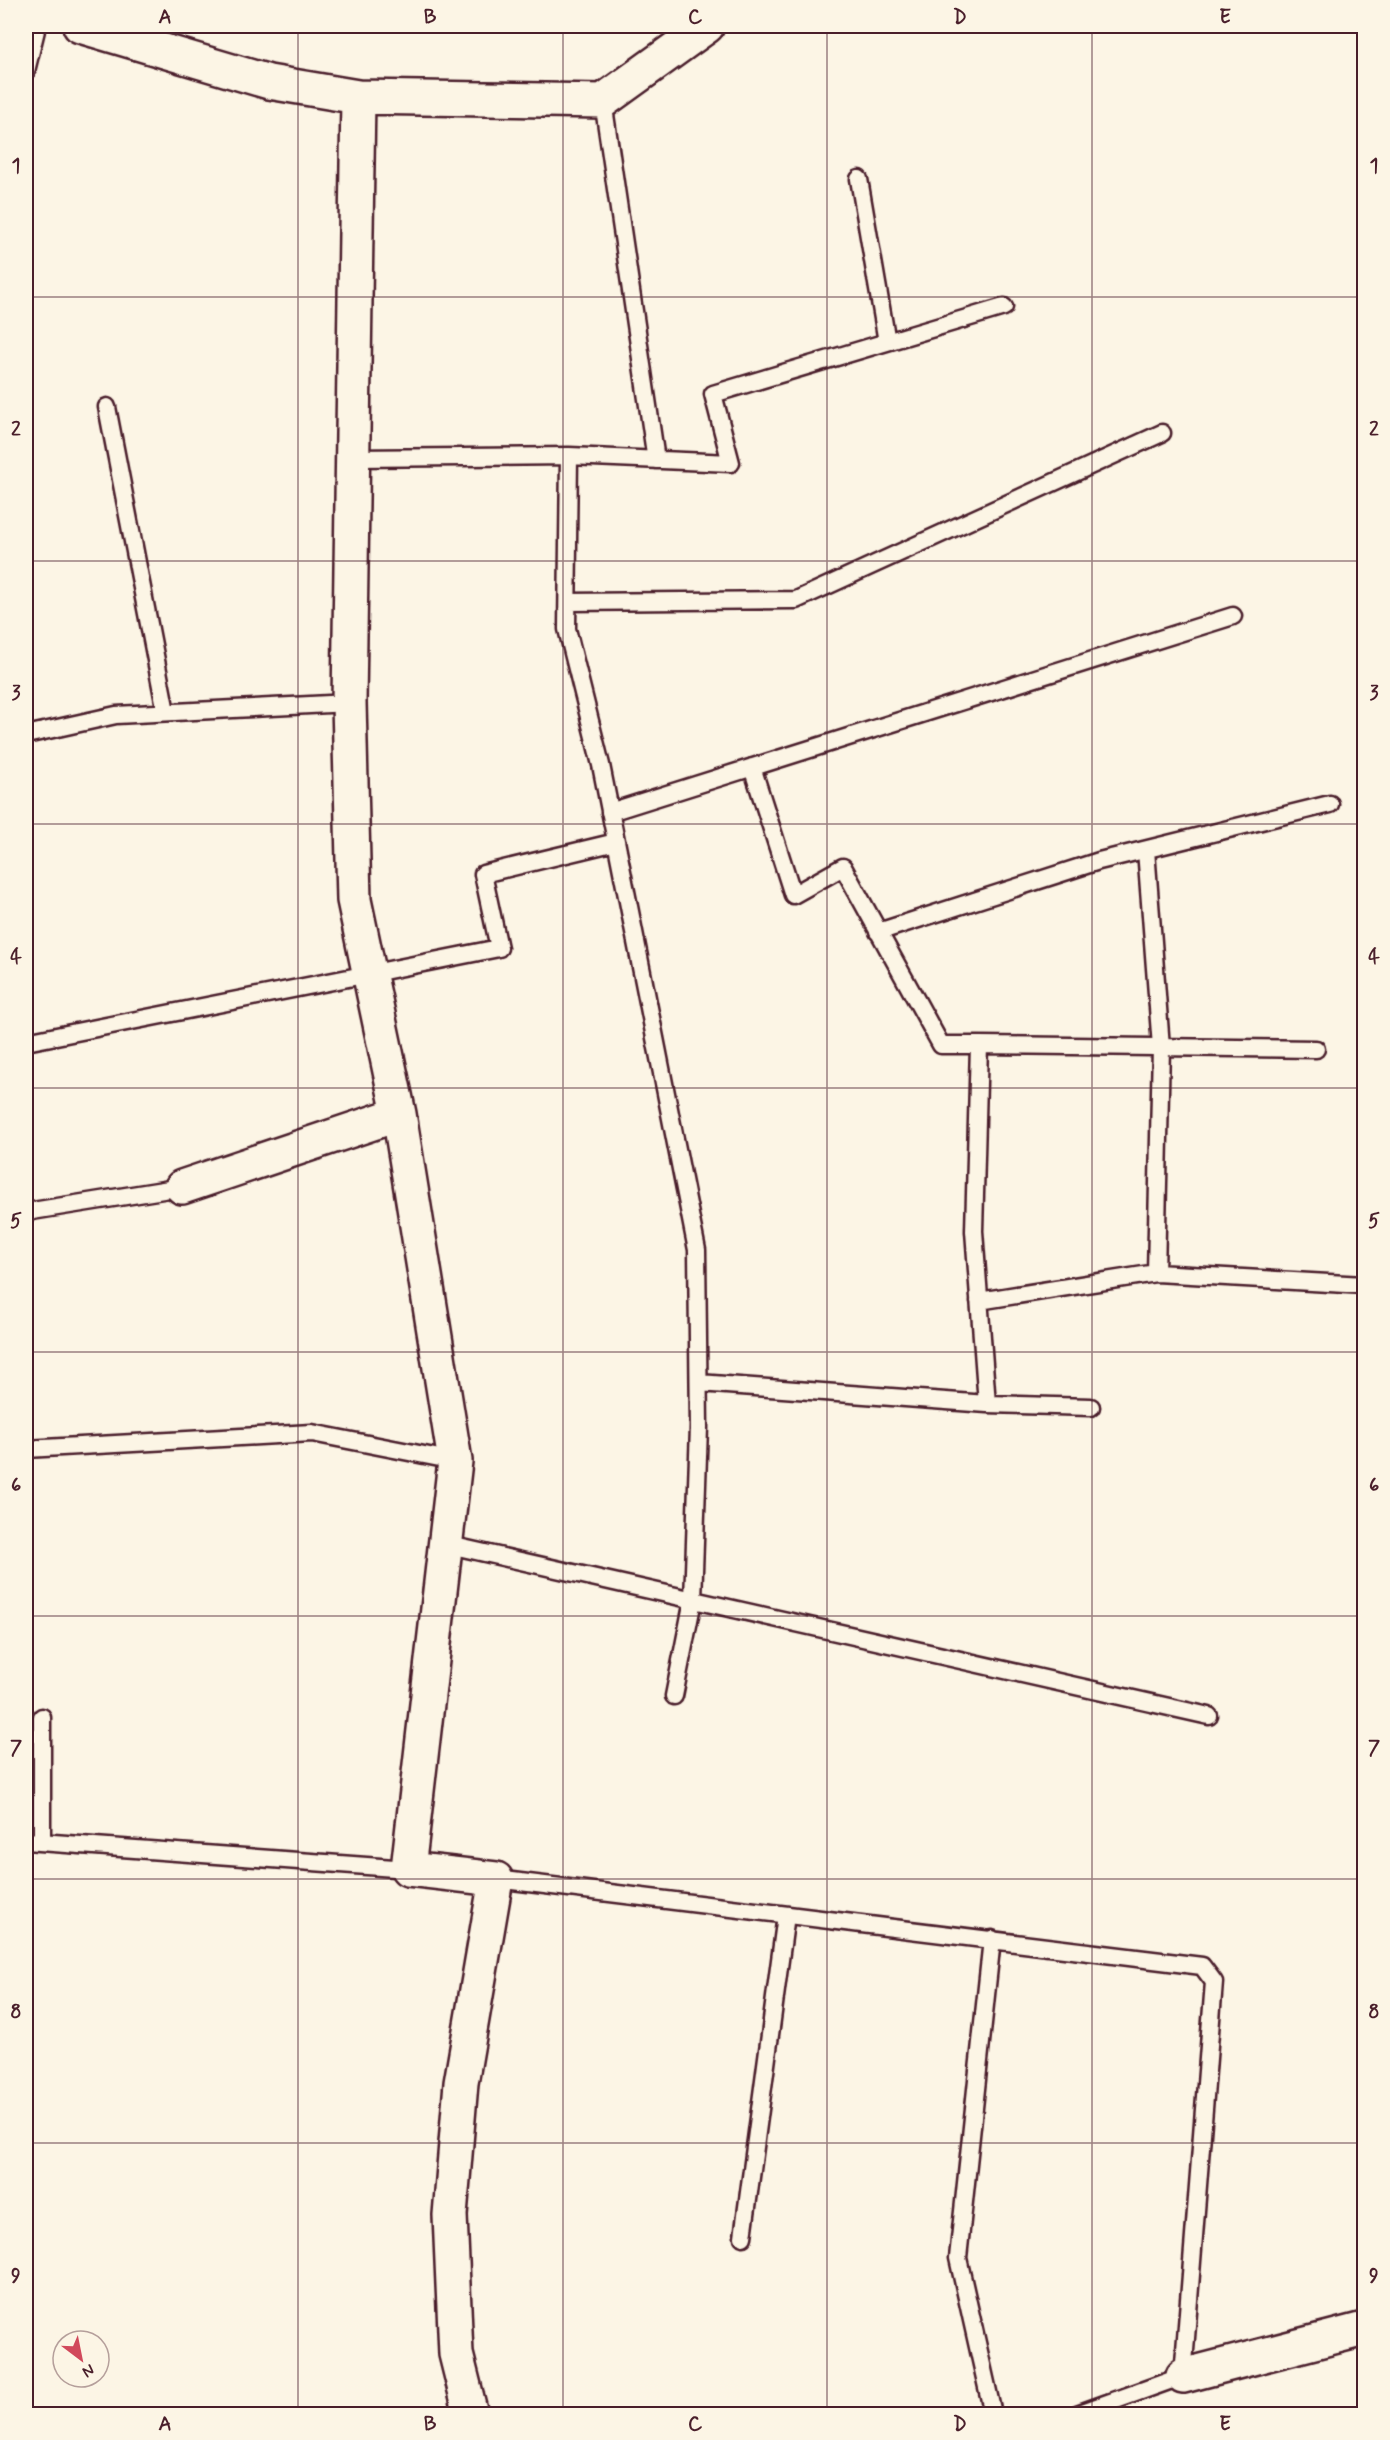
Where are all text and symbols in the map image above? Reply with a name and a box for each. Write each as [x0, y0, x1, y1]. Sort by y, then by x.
text: A [158, 4, 172, 31]
text: B [424, 4, 437, 31]
text: C [688, 4, 703, 31]
text: D [953, 4, 967, 31]
text: E [1219, 4, 1231, 31]
text: 1 [12, 153, 20, 180]
text: 1 [1370, 153, 1378, 180]
text: 2 [11, 416, 21, 443]
text: 2 [1369, 416, 1379, 443]
text: 3 [11, 680, 21, 707]
text: 3 [1369, 680, 1379, 707]
text: 4 [10, 944, 22, 971]
text: 4 [1368, 944, 1380, 971]
text: 5 [10, 1208, 22, 1235]
text: 5 [1368, 1208, 1380, 1235]
text: 6 [11, 1472, 21, 1499]
text: 6 [1369, 1472, 1379, 1499]
text: 7 [10, 1735, 22, 1762]
text: 7 [1368, 1735, 1380, 1762]
text: 8 [10, 1999, 22, 2026]
text: 8 [1368, 1999, 1380, 2026]
text: 9 [11, 2263, 21, 2290]
text: 9 [1369, 2263, 1379, 2290]
north arrow [51, 2329, 111, 2389]
text: N [78, 2359, 98, 2382]
text: A [158, 2411, 172, 2438]
text: B [424, 2411, 437, 2438]
text: C [688, 2411, 703, 2438]
text: D [953, 2411, 967, 2438]
text: E [1219, 2411, 1231, 2438]

